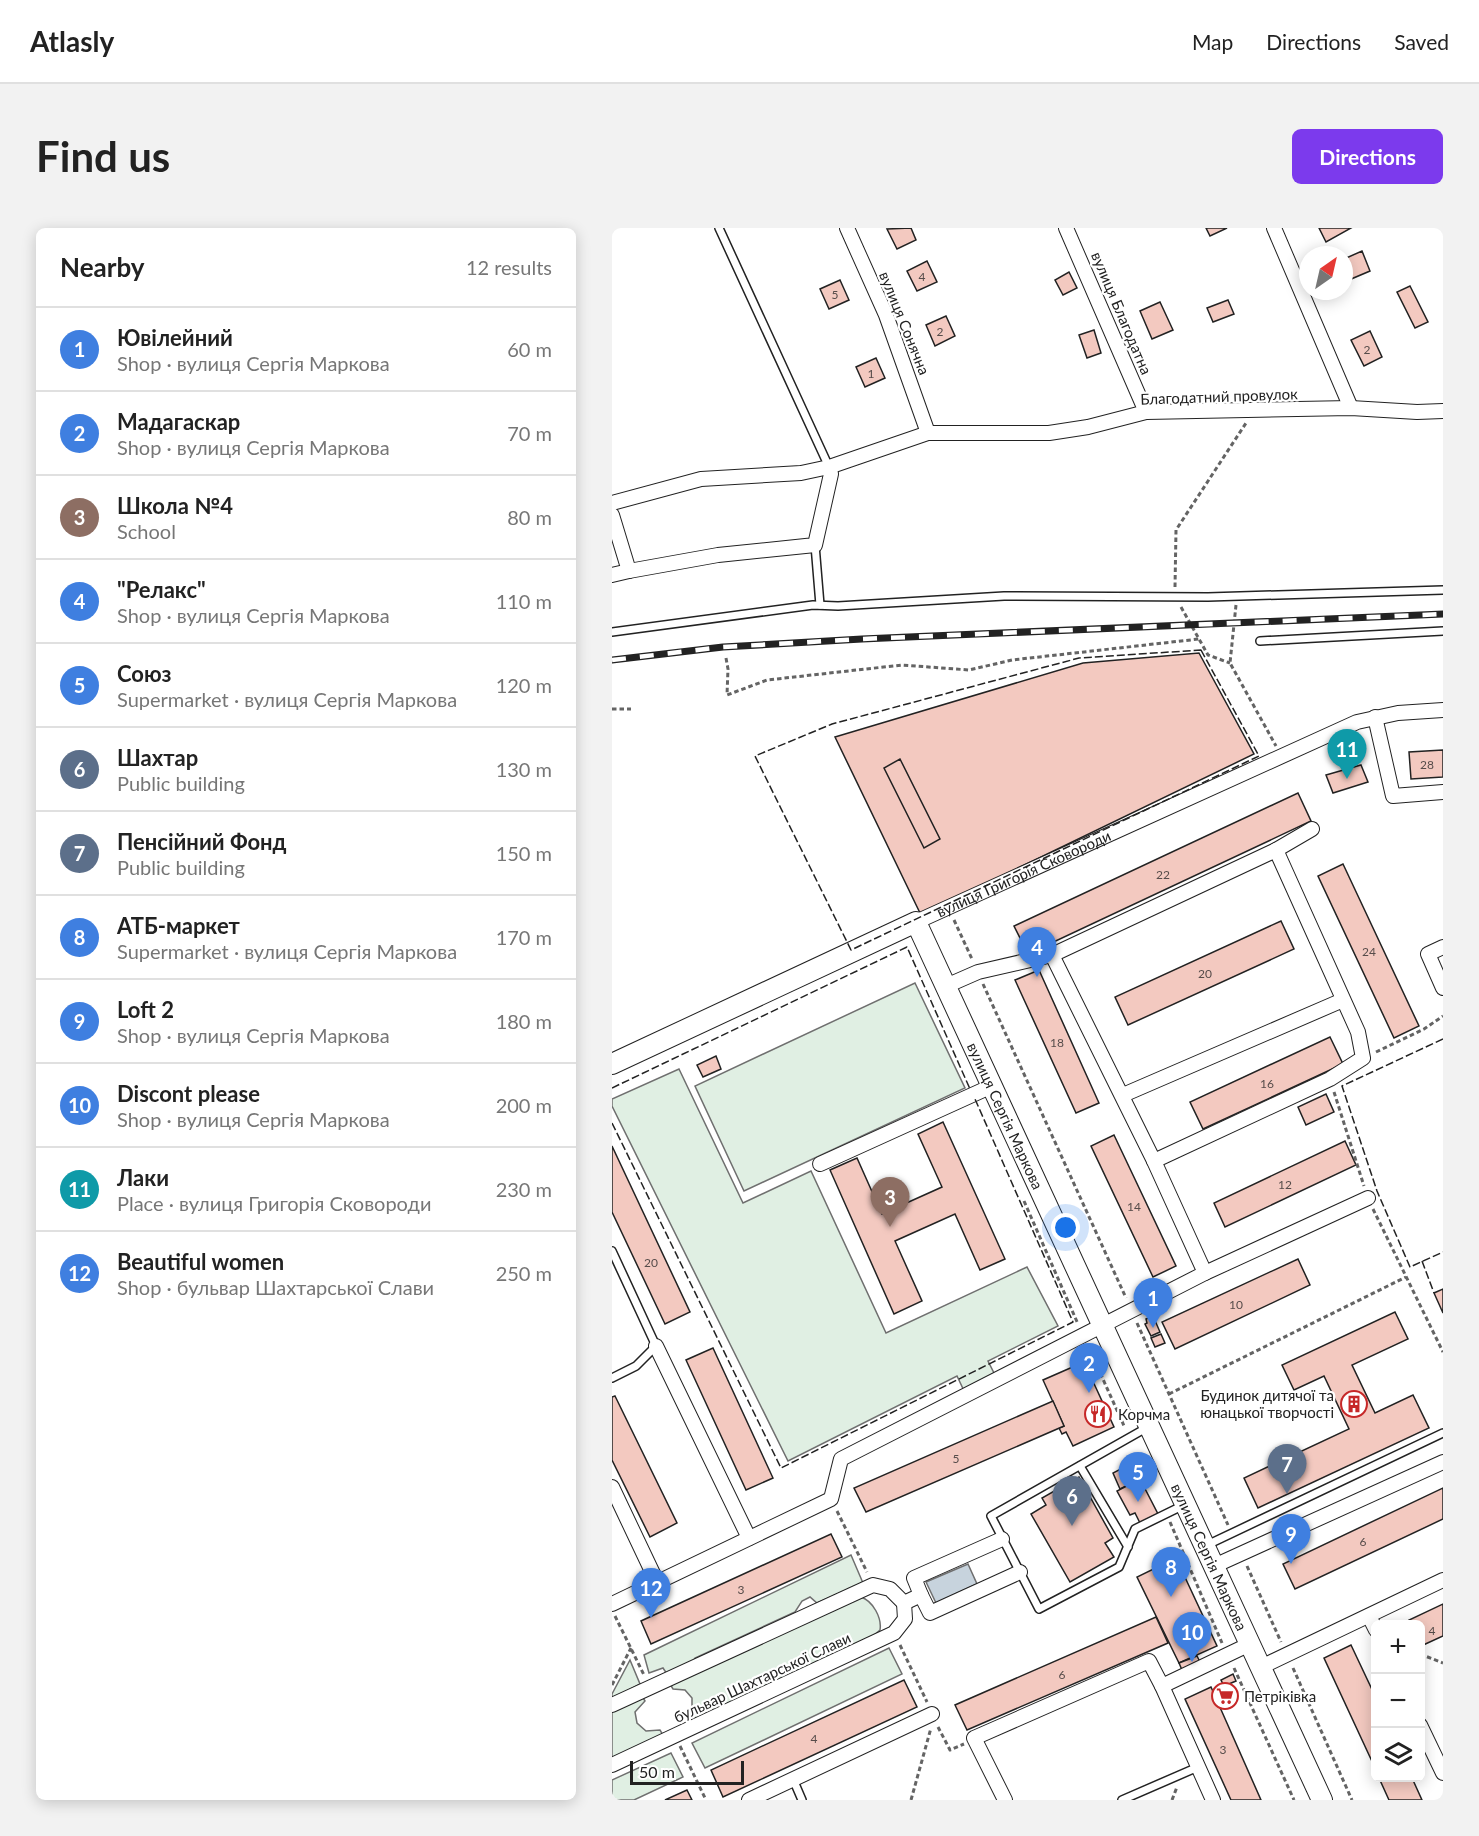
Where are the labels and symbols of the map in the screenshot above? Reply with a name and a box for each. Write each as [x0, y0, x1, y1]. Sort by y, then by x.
north arrow [1299, 246, 1353, 300]
street label: вулиця Благодатна [1088, 249, 1156, 377]
street label: вулиця Сонячна [876, 269, 934, 377]
house number: 4 [919, 269, 926, 284]
house number: 5 [832, 287, 839, 302]
house number: 2 [937, 324, 944, 339]
house number: 2 [1364, 342, 1371, 357]
house number: 1 [868, 366, 875, 381]
street label: Благодатний провулок [1140, 384, 1298, 408]
pin: 11 [1328, 730, 1366, 779]
house number: 28 [1420, 757, 1434, 772]
street label: вулиця Григорія Сковороди [933, 826, 1113, 921]
house number: 22 [1156, 867, 1170, 882]
pin: 4 [1018, 928, 1056, 977]
house number: 24 [1362, 944, 1376, 959]
house number: 20 [1198, 966, 1212, 981]
house number: 18 [1050, 1035, 1064, 1050]
street label: вулиця Сергія Маркова [964, 1039, 1047, 1192]
house number: 16 [1260, 1076, 1274, 1091]
house number: 12 [1278, 1177, 1292, 1192]
pin: 3 [870, 1178, 910, 1227]
house number: 14 [1127, 1199, 1141, 1214]
your location [1051, 1213, 1080, 1242]
house number: 20 [644, 1255, 658, 1270]
pin: 1 [1134, 1278, 1172, 1328]
house number: 10 [1229, 1297, 1243, 1312]
pin: 2 [1070, 1344, 1108, 1393]
place label: Будинок дитячої та юнацької творчості [1200, 1386, 1334, 1421]
building icon: Будинок дитячої та юнацької творчості [1339, 1389, 1369, 1419]
restaurant icon: Корчма [1083, 1399, 1113, 1429]
place label: Корчма [1118, 1405, 1170, 1423]
pin: 7 [1268, 1444, 1306, 1494]
house number: 5 [953, 1451, 960, 1466]
pin: 5 [1118, 1452, 1158, 1502]
pin: 6 [1052, 1476, 1092, 1526]
street label: вулиця Сергія Маркова [1168, 1481, 1251, 1633]
pin: 9 [1272, 1514, 1310, 1564]
house number: 6 [1360, 1534, 1367, 1549]
pin: 8 [1152, 1548, 1190, 1597]
pin: 12 [632, 1568, 670, 1618]
house number: 3 [738, 1582, 745, 1597]
pin: 10 [1172, 1612, 1212, 1662]
house number: 4 [1429, 1623, 1436, 1638]
street label: бульвар Шахтарської Слави [671, 1628, 853, 1726]
house number: 6 [1059, 1667, 1066, 1682]
supermarket icon: Петріківка [1210, 1681, 1240, 1711]
place label: Петріківка [1244, 1687, 1316, 1705]
house number: 4 [811, 1731, 818, 1746]
house number: 3 [1220, 1742, 1227, 1757]
scale bar [630, 1758, 744, 1786]

